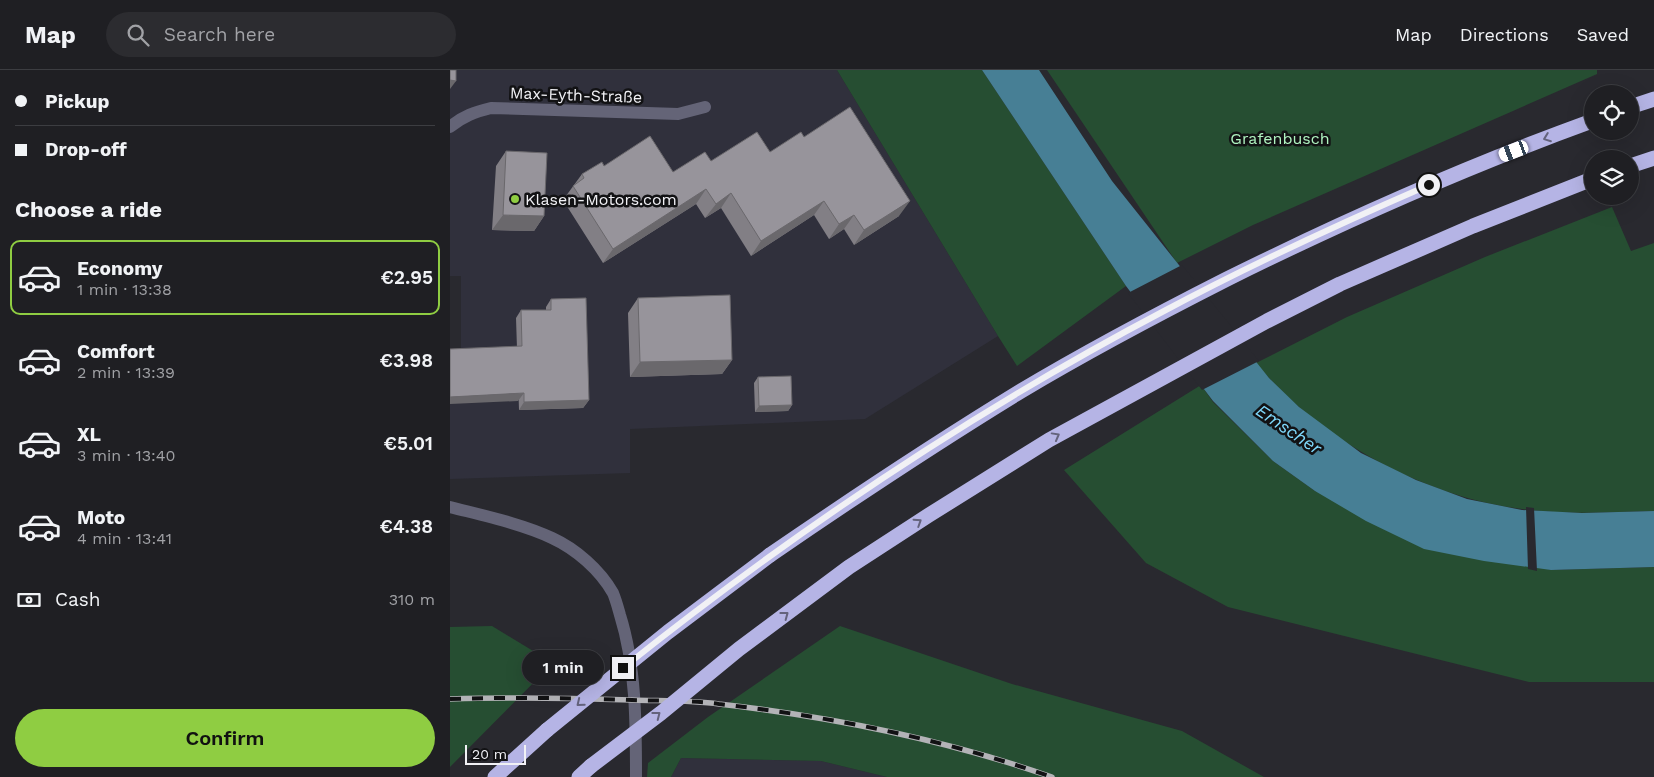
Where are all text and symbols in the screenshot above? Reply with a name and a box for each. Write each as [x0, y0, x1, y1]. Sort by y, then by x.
search box [106, 12, 456, 57]
text: Map [25, 21, 76, 49]
icon: search [124, 21, 152, 49]
text: Search here [164, 23, 275, 46]
text: Map [1395, 24, 1432, 45]
text: Directions [1460, 24, 1549, 45]
text: Saved [1577, 24, 1629, 45]
street label: Max-Eyth-Straße [510, 83, 642, 107]
map controls [1584, 85, 1639, 205]
button: locate [1584, 85, 1639, 140]
text: Pickup [45, 90, 109, 113]
park label: Grafenbusch [1230, 129, 1330, 148]
one-way arrow [1543, 132, 1552, 142]
text: Drop-off [45, 138, 127, 161]
car [1497, 139, 1530, 163]
button: layers [1584, 150, 1639, 205]
route start [1418, 174, 1440, 196]
place label: Klasen-Motors.com [525, 190, 677, 209]
marker: Klasen-Motors.com [509, 193, 521, 205]
text: Choose a ride [15, 197, 162, 222]
icon: car [17, 255, 62, 300]
text: Economy [77, 257, 162, 280]
text: €2.95 [380, 266, 433, 289]
text: 1 min · 13:38 [77, 280, 172, 299]
icon: car [17, 338, 62, 383]
text: Comfort [77, 340, 155, 363]
text: €3.98 [380, 349, 433, 372]
text: 2 min · 13:39 [77, 363, 175, 382]
water label: Emscher [1252, 399, 1327, 459]
icon: car [17, 421, 62, 466]
text: XL [77, 423, 101, 446]
text: €5.01 [384, 432, 433, 455]
one-way arrow [1051, 432, 1060, 442]
text: 3 min · 13:40 [77, 446, 175, 465]
icon: car [17, 504, 62, 549]
text: Moto [77, 506, 125, 529]
text: €4.38 [379, 515, 433, 538]
one-way arrow [913, 519, 922, 528]
text: 4 min · 13:41 [77, 529, 172, 548]
icon: cash [15, 586, 43, 614]
text: Cash [55, 588, 101, 611]
text: 310 m [389, 590, 435, 609]
one-way arrow [779, 612, 789, 621]
callout: 1 min [523, 650, 606, 686]
route end [612, 657, 634, 679]
text: 1 min [542, 658, 584, 677]
one-way arrow [577, 698, 586, 706]
button: Confirm [15, 709, 435, 767]
one-way arrow [651, 713, 660, 721]
scale bar [465, 742, 526, 765]
text: 20 m [472, 746, 507, 762]

